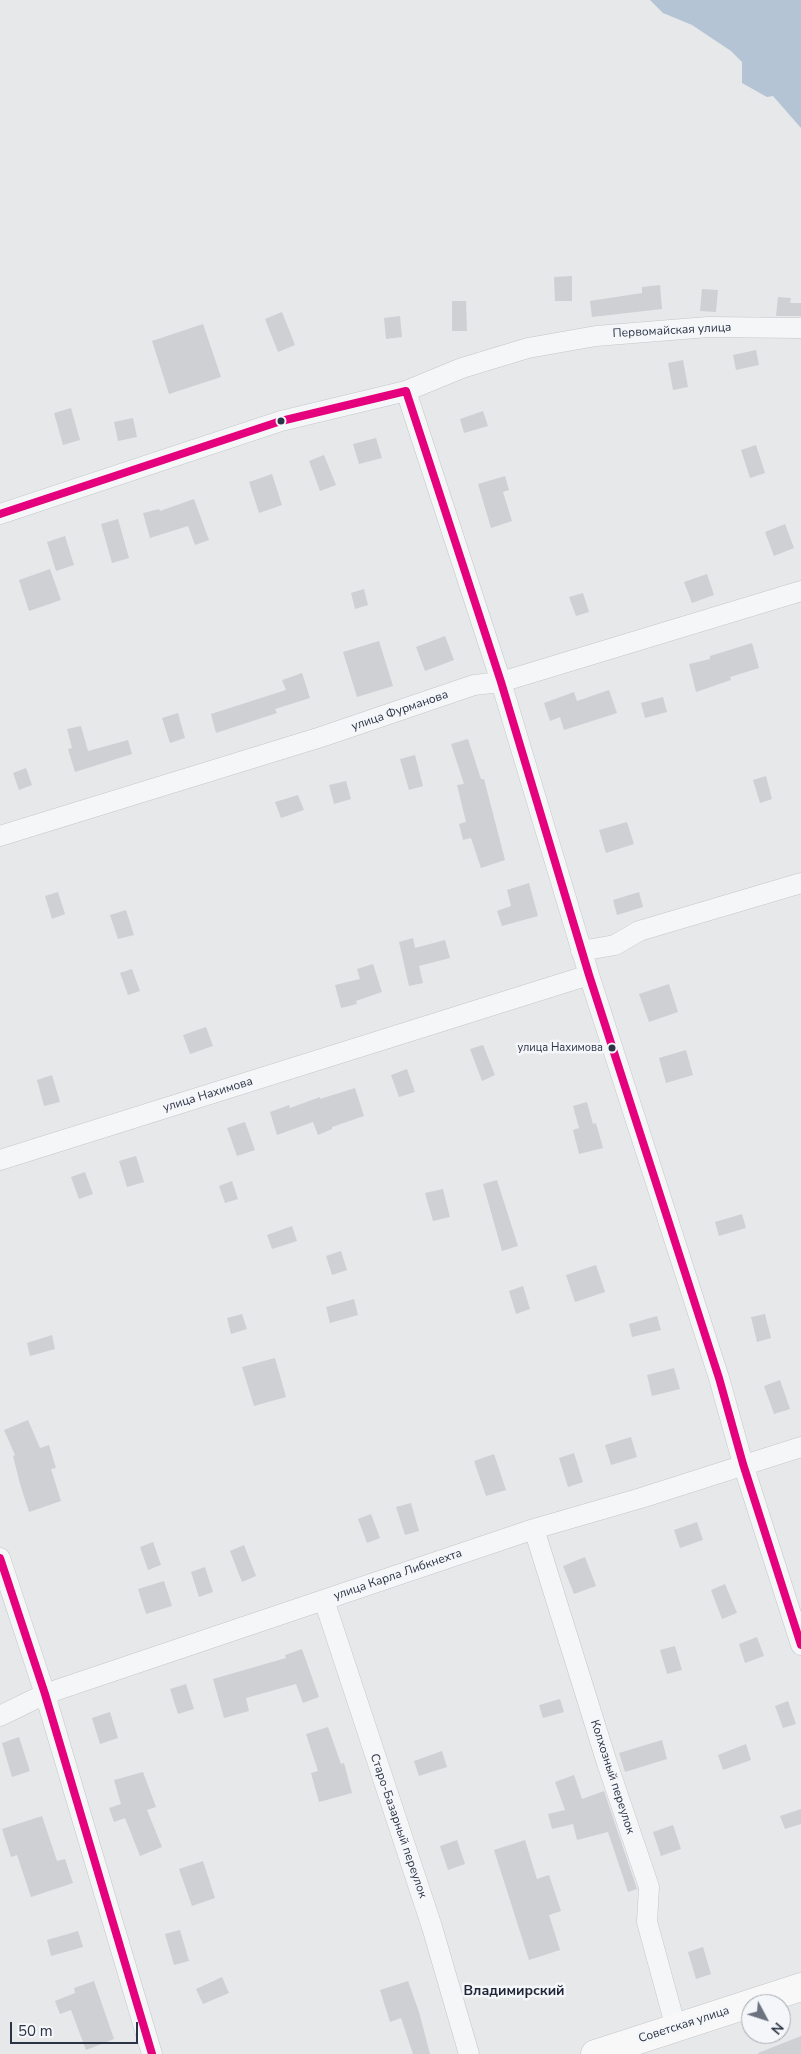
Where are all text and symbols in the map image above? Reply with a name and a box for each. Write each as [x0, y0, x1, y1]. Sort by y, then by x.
street label: Первомайская улица [612, 321, 732, 341]
unlabelled marker [276, 416, 286, 426]
street label: улица Фурманова [350, 688, 450, 734]
place label: улица Нахимова [517, 1041, 603, 1055]
marker: улица Нахимова [607, 1043, 617, 1053]
street label: улица Нахимова [161, 1074, 255, 1116]
street label: улица Карла Либкнехта [332, 1546, 464, 1604]
street label: Колхозный переулок [587, 1718, 637, 1836]
street label: Старо-Базарный переулок [366, 1752, 430, 1900]
district label: Владимирский [463, 1984, 565, 2000]
north arrow [741, 1994, 791, 2044]
street label: Советская улица [637, 2004, 731, 2046]
scale bar [12, 2012, 140, 2044]
text: N [766, 2018, 788, 2038]
text: 50 m [18, 2021, 53, 2041]

